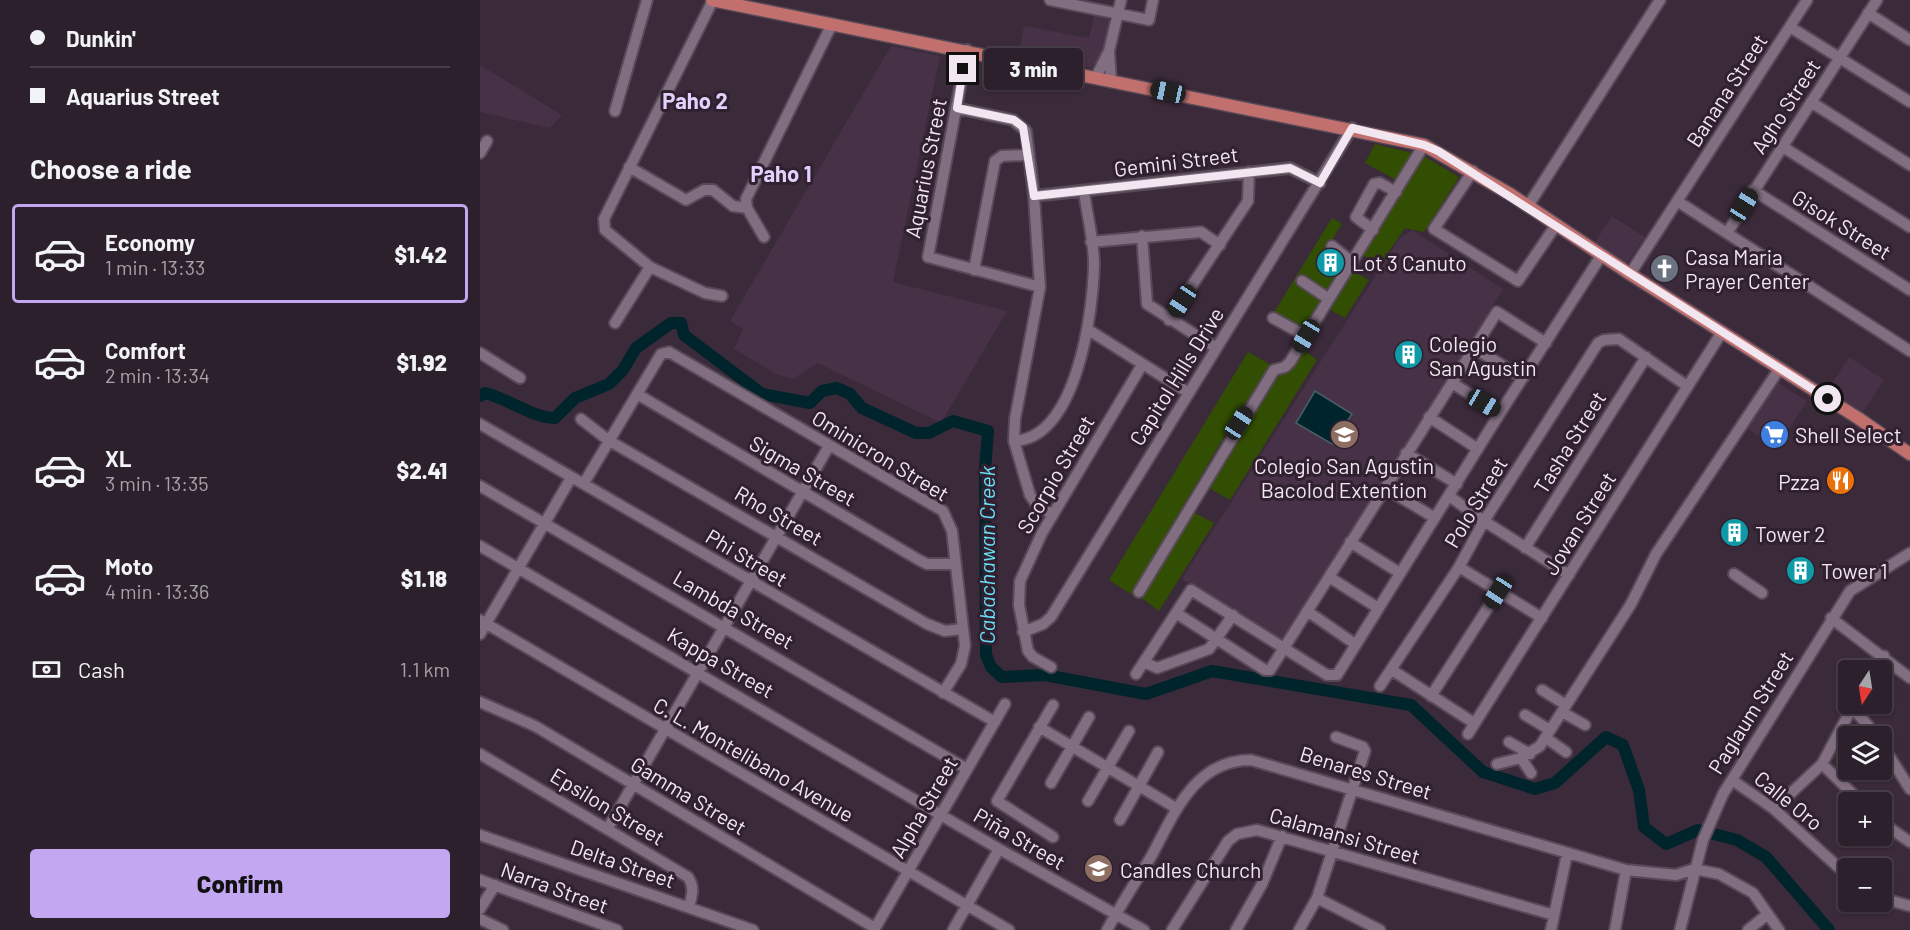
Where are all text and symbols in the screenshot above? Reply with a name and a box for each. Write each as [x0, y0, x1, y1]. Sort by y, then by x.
text: Dunkin' [66, 25, 136, 51]
street label: Banana Street [1680, 29, 1772, 151]
callout: 3 min [984, 48, 1083, 90]
street label: Agho Street [1745, 54, 1825, 158]
route end [949, 55, 976, 82]
text: 3 min [1010, 57, 1057, 81]
car [1149, 79, 1187, 105]
text: Aquarius Street [66, 83, 220, 109]
district label: Paho 2 [662, 87, 728, 113]
street label: Aquarius Street [899, 96, 951, 240]
street label: Gemini Street [1112, 141, 1240, 181]
text: Choose a ride [30, 152, 192, 184]
district label: Paho 1 [750, 160, 812, 186]
street label: Gisok Street [1788, 184, 1896, 264]
car [1727, 185, 1761, 225]
icon: car [33, 227, 87, 281]
text: Economy [105, 229, 195, 255]
text: $1.42 [394, 241, 447, 267]
place label: Casa Maria Prayer Center [1685, 244, 1810, 293]
building icon: Lot 3 Canuto [1315, 246, 1347, 278]
place label: Lot 3 Canuto [1352, 250, 1467, 275]
church icon: Casa Maria Prayer Center [1648, 252, 1680, 284]
text: 1 min · 13:33 [105, 255, 205, 279]
car [1164, 281, 1200, 321]
street label: Capitol Hills Drive [1124, 302, 1228, 450]
car [1289, 316, 1323, 356]
place label: Colegio San Agustin [1429, 331, 1537, 380]
icon: car [33, 335, 87, 389]
text: Comfort [105, 337, 186, 363]
building icon: Colegio San Agustin [1392, 339, 1424, 371]
text: $1.92 [396, 349, 447, 375]
text: 2 min · 13:34 [105, 363, 210, 387]
route start [1814, 385, 1841, 412]
car [1464, 386, 1504, 420]
street label: Tasha Street [1528, 386, 1610, 498]
car [1222, 403, 1256, 443]
street label: Ominicron Street [808, 404, 954, 506]
street label: Scorpio Street [1011, 411, 1099, 537]
school or university icon: Colegio San Agustin Bacolod Extention [1328, 418, 1360, 450]
supermarket icon: Shell Select [1758, 418, 1790, 450]
place label: Shell Select [1795, 422, 1902, 447]
street label: Sigma Street [745, 430, 861, 510]
icon: car [33, 443, 87, 497]
text: XL [105, 445, 131, 471]
street label: Polo Street [1438, 452, 1512, 552]
place label: Colegio San Agustin Bacolod Extention [1254, 453, 1434, 502]
text: $2.41 [397, 457, 447, 483]
restaurant icon: Pzza [1825, 465, 1857, 497]
water label: Cabachawan Creek [973, 466, 999, 644]
street label: Jovan Street [1538, 467, 1620, 579]
place label: Pzza [1778, 469, 1820, 494]
text: 3 min · 13:35 [105, 471, 209, 495]
street label: Rho Street [731, 480, 827, 550]
building icon: Tower 2 [1718, 517, 1750, 549]
place label: Tower 2 [1755, 521, 1826, 546]
street label: Phi Street [702, 523, 792, 591]
icon: car [33, 551, 87, 605]
text: Moto [105, 553, 153, 579]
building icon: Tower 1 [1784, 554, 1816, 586]
place label: Tower 1 [1821, 558, 1888, 583]
street label: Lambda Street [669, 564, 799, 654]
text: $1.18 [401, 565, 447, 591]
car [1481, 572, 1515, 612]
text: 4 min · 13:36 [105, 579, 209, 603]
street label: Kappa Street [663, 621, 779, 703]
street label: Paglaum Street [1702, 646, 1798, 778]
icon: cash [30, 653, 63, 686]
text: Cash [78, 656, 125, 682]
text: 1.1 km [400, 657, 450, 681]
north arrow [1838, 660, 1892, 714]
map controls [1838, 660, 1892, 912]
street label: C. L. Montelibano Avenue [650, 691, 858, 827]
button: layers [1838, 726, 1892, 780]
street label: Benares Street [1297, 740, 1435, 804]
street label: Gamma Street [627, 751, 751, 839]
street label: Alpha Street [884, 752, 962, 862]
street label: Epsilon Street [546, 762, 670, 850]
street label: Calle Oro [1750, 765, 1828, 835]
button: + [1838, 792, 1892, 846]
street label: Piña Street [970, 802, 1070, 874]
street label: Calamansi Street [1267, 802, 1423, 868]
street label: Delta Street [567, 833, 679, 893]
button: Confirm [30, 849, 450, 918]
school or university icon: Candles Church [1083, 853, 1115, 885]
street label: Narra Street [498, 856, 612, 918]
place label: Candles Church [1120, 857, 1261, 882]
button: − [1838, 858, 1892, 912]

